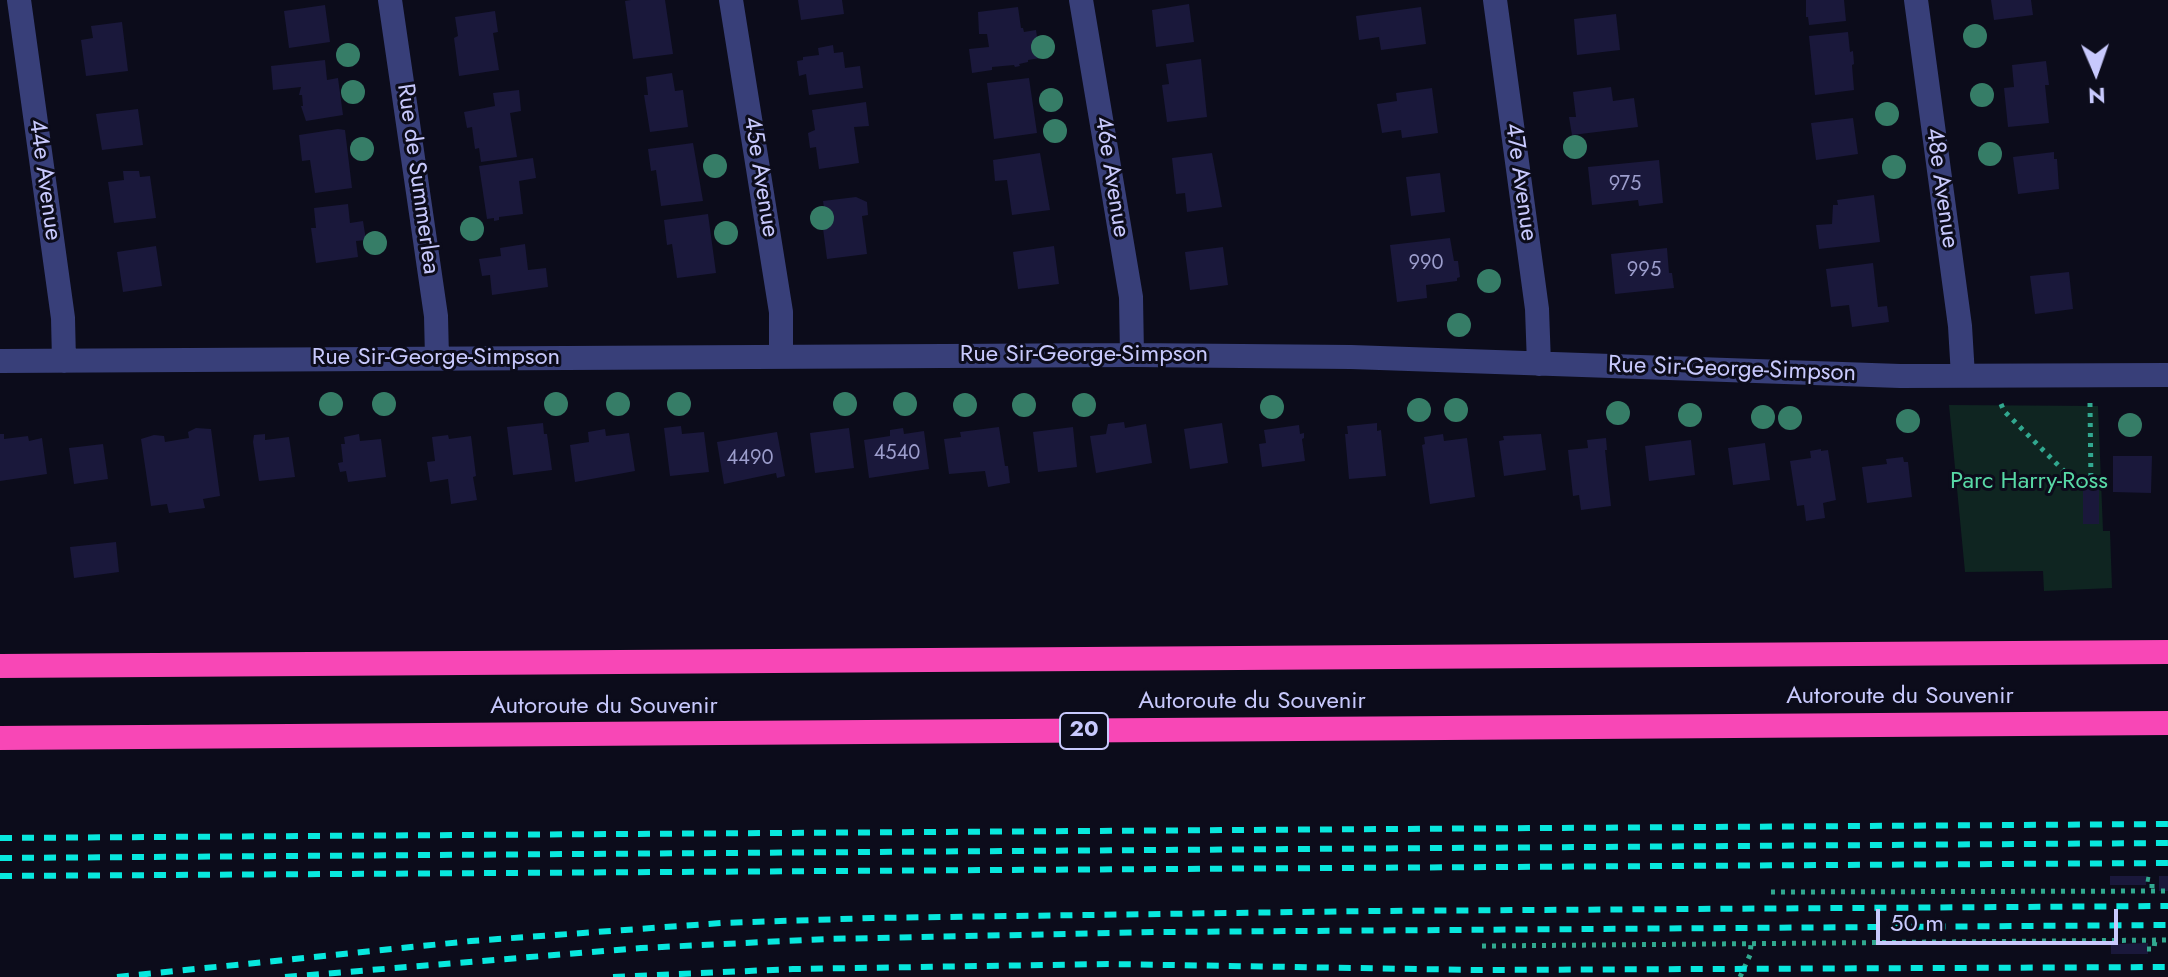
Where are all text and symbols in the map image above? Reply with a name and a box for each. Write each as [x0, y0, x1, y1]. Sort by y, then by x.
north arrow [2056, 32, 2136, 112]
text: N [2088, 80, 2106, 112]
street label: Rue de Summerlea [389, 82, 445, 276]
street label: 46e Avenue [1087, 114, 1135, 240]
street label: 45e Avenue [736, 115, 784, 239]
street label: 44e Avenue [21, 117, 67, 243]
street label: 47e Avenue [1497, 121, 1543, 243]
street label: 48e Avenue [1918, 126, 1964, 250]
house number: 975 [1609, 173, 1641, 197]
house number: 990 [1408, 252, 1444, 276]
house number: 995 [1627, 259, 1661, 283]
street label: Rue Sir-George-Simpson [960, 341, 1208, 369]
street label: Rue Sir-George-Simpson [312, 344, 560, 372]
street label: Rue Sir-George-Simpson [1607, 351, 1857, 389]
house number: 4540 [874, 442, 920, 466]
house number: 4490 [727, 447, 773, 471]
park label: Parc Harry-Ross [1950, 468, 2108, 496]
street label: Autoroute du Souvenir [1786, 683, 2014, 711]
street label: Autoroute du Souvenir [1138, 688, 1366, 716]
street label: Autoroute du Souvenir [490, 693, 718, 721]
road number: 20 [1060, 713, 1108, 749]
scale bar [1880, 893, 2122, 943]
text: 50 m [1890, 905, 1944, 940]

